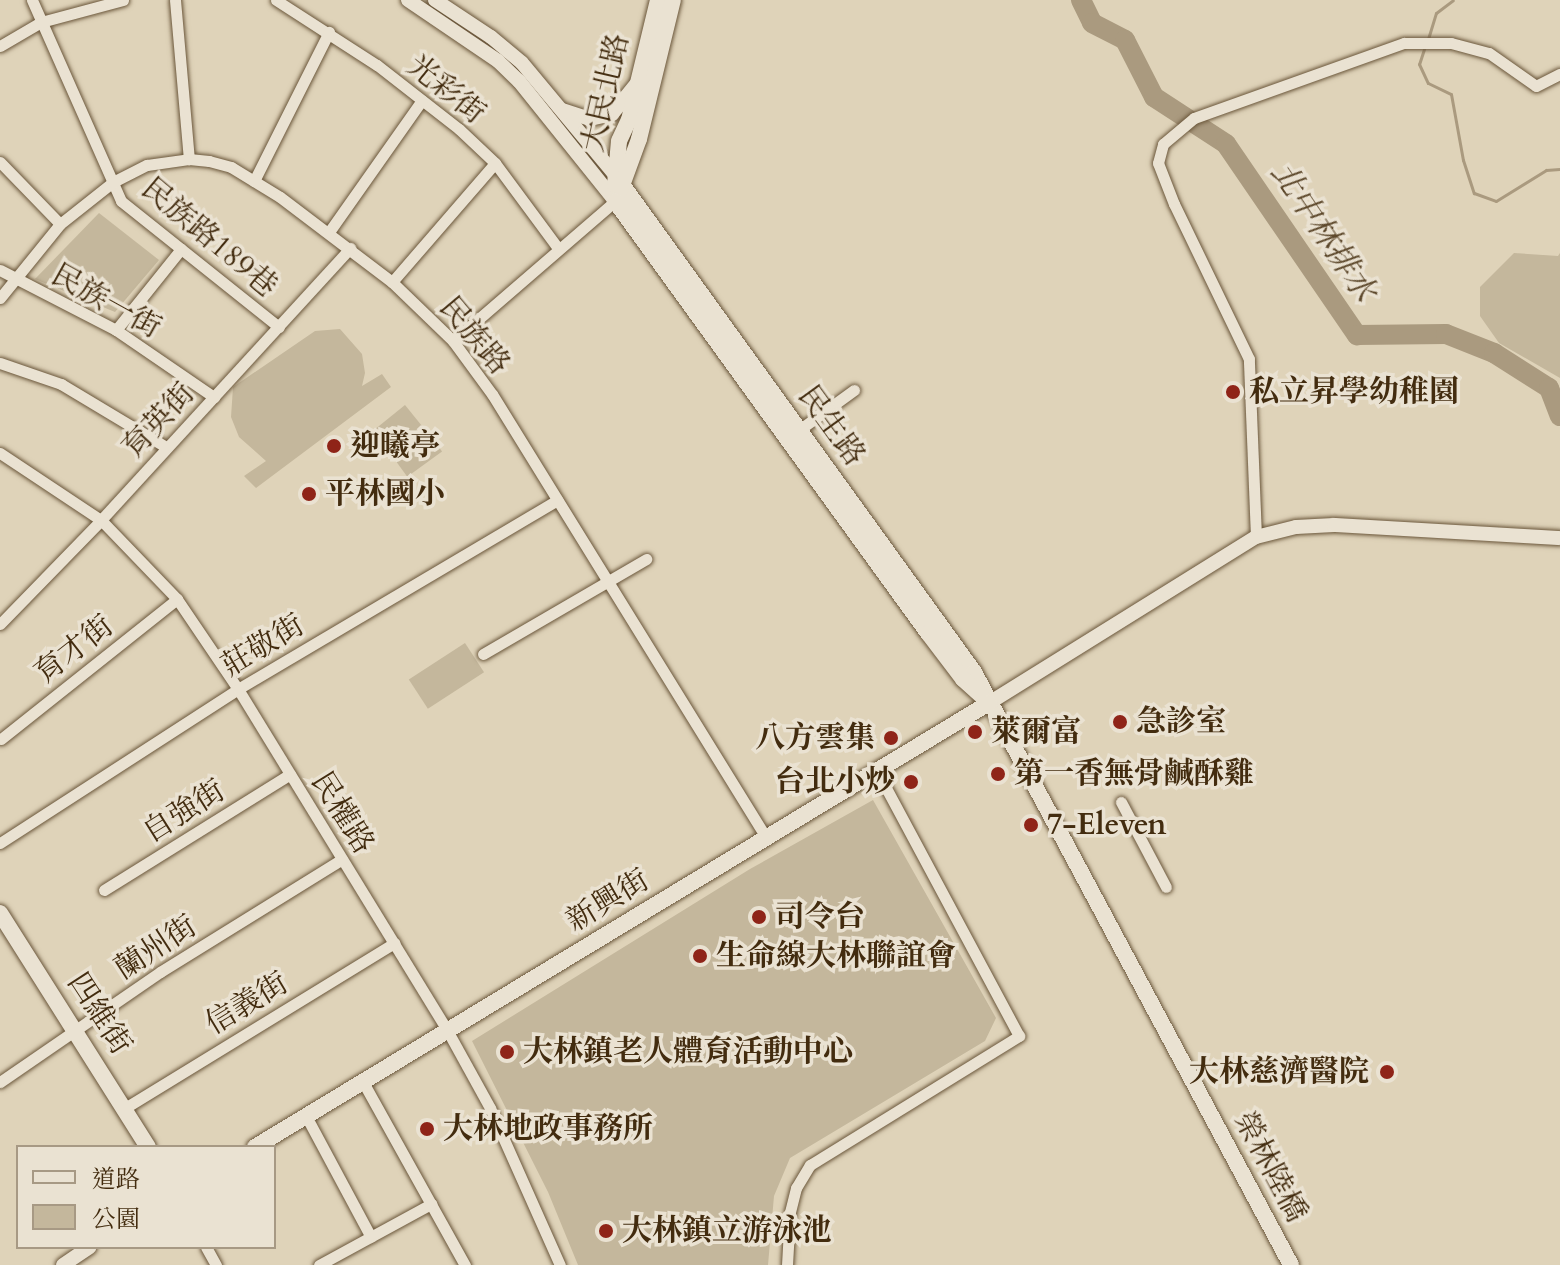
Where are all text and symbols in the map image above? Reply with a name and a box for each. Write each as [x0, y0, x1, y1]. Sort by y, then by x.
street label: 大民北路 [575, 30, 637, 156]
street label: 光彩街 [400, 48, 492, 132]
water label: 北中林排水 [1262, 155, 1384, 309]
street label: 民族路189巷 [134, 171, 284, 305]
street label: 民族一街 [45, 257, 167, 347]
street label: 民族路 [431, 290, 517, 382]
place label: 私立昇學幼稚園 [1249, 374, 1459, 410]
street label: 育英街 [115, 376, 203, 466]
street label: 民生路 [790, 379, 872, 473]
marker: 私立昇學幼稚園 [1224, 383, 1242, 401]
place label: 迎曦亭 [350, 428, 440, 464]
marker: 迎曦亭 [325, 437, 343, 455]
place label: 平林國小 [325, 476, 445, 512]
marker: 平林國小 [300, 485, 318, 503]
street label: 莊敬街 [215, 607, 311, 685]
street label: 育才街 [27, 608, 121, 692]
place label: 急診室 [1136, 704, 1226, 740]
marker: 急診室 [1111, 713, 1129, 731]
place label: 萊爾富 [991, 714, 1081, 750]
place label: 八方雲集 [755, 720, 875, 756]
marker: 萊爾富 [966, 723, 984, 741]
marker: 八方雲集 [882, 729, 900, 747]
place label: 第一香無骨鹹酥雞 [1014, 756, 1254, 792]
place label: 台北小炒 [775, 764, 895, 800]
street label: 民權路 [303, 765, 381, 861]
marker: 第一香無骨鹹酥雞 [989, 765, 1007, 783]
street label: 自強街 [136, 773, 232, 851]
marker: 台北小炒 [902, 773, 920, 791]
place label: 7-Eleven [1047, 807, 1166, 843]
marker: 7-Eleven [1022, 816, 1040, 834]
street label: 新興街 [560, 862, 656, 940]
place label: 司令台 [775, 899, 865, 935]
street label: 蘭州街 [108, 908, 204, 988]
marker: 司令台 [750, 908, 768, 926]
place label: 生命線大林聯誼會 [716, 938, 956, 974]
marker: 生命線大林聯誼會 [691, 947, 709, 965]
street label: 信義街 [199, 965, 295, 1043]
street label: 四維街 [59, 966, 139, 1062]
place label: 大林鎮老人體育活動中心 [523, 1034, 853, 1070]
marker: 大林鎮老人體育活動中心 [498, 1043, 516, 1061]
place label: 大林慈濟醫院 [1189, 1054, 1369, 1090]
marker: 大林慈濟醫院 [1376, 1061, 1398, 1083]
street label: 榮林陸橋 [1226, 1106, 1314, 1228]
place label: 大林地政事務所 [443, 1111, 653, 1147]
marker: 大林地政事務所 [418, 1120, 436, 1138]
legend [16, 1145, 276, 1249]
text: 道路 [92, 1163, 140, 1196]
text: 公園 [92, 1203, 140, 1236]
place label: 大林鎮立游泳池 [622, 1213, 832, 1249]
marker: 大林鎮立游泳池 [597, 1222, 615, 1240]

